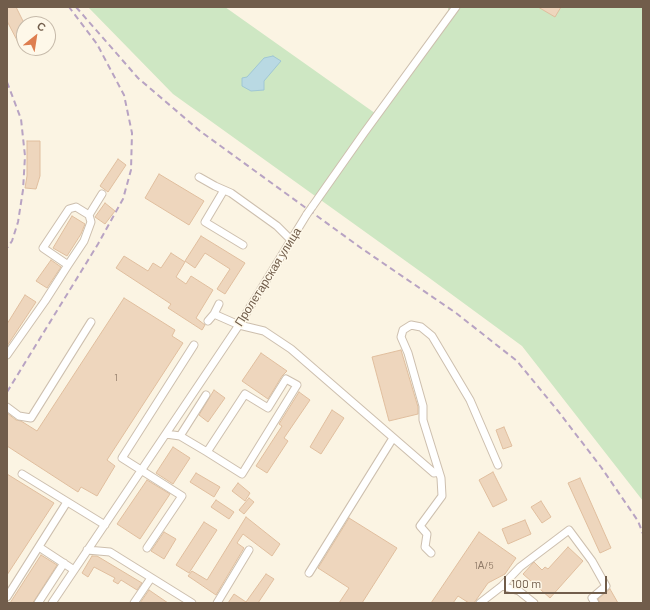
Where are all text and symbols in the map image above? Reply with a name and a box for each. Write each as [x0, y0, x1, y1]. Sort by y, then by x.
north arrow [16, 16, 56, 56]
text: С [35, 18, 48, 34]
street label: Пролетарская улица [232, 225, 304, 329]
house number: 1 [114, 372, 118, 384]
house number: 1А/5 [474, 560, 494, 572]
scale bar [506, 568, 609, 594]
text: 100 m [511, 576, 541, 590]

